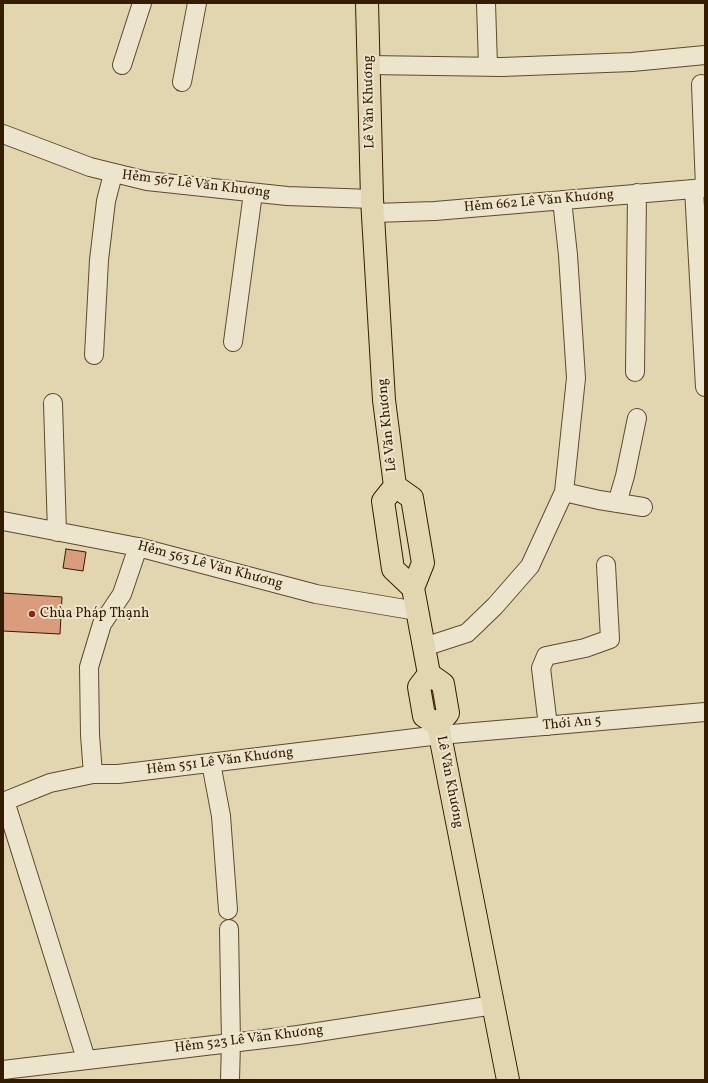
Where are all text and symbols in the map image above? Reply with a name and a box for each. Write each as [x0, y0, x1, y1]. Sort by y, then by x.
street label: Lê Văn Khương [361, 55, 379, 149]
street label: Hẻm 567 Lê Văn Khương [121, 168, 271, 202]
street label: Hẻm 662 Lê Văn Khương [463, 187, 615, 217]
street label: Lê Văn Khương [375, 378, 401, 472]
street label: Hẻm 563 Lê Văn Khương [136, 539, 284, 593]
place label: Chùa Pháp Thạnh [40, 606, 149, 622]
marker: Chùa Pháp Thạnh [27, 609, 37, 619]
street label: Thới An 5 [542, 713, 602, 735]
street label: Lê Văn Khương [432, 734, 466, 830]
street label: Hẻm 551 Lê Văn Khương [146, 745, 294, 779]
street label: Hẻm 523 Lê Văn Khương [174, 1023, 324, 1057]

